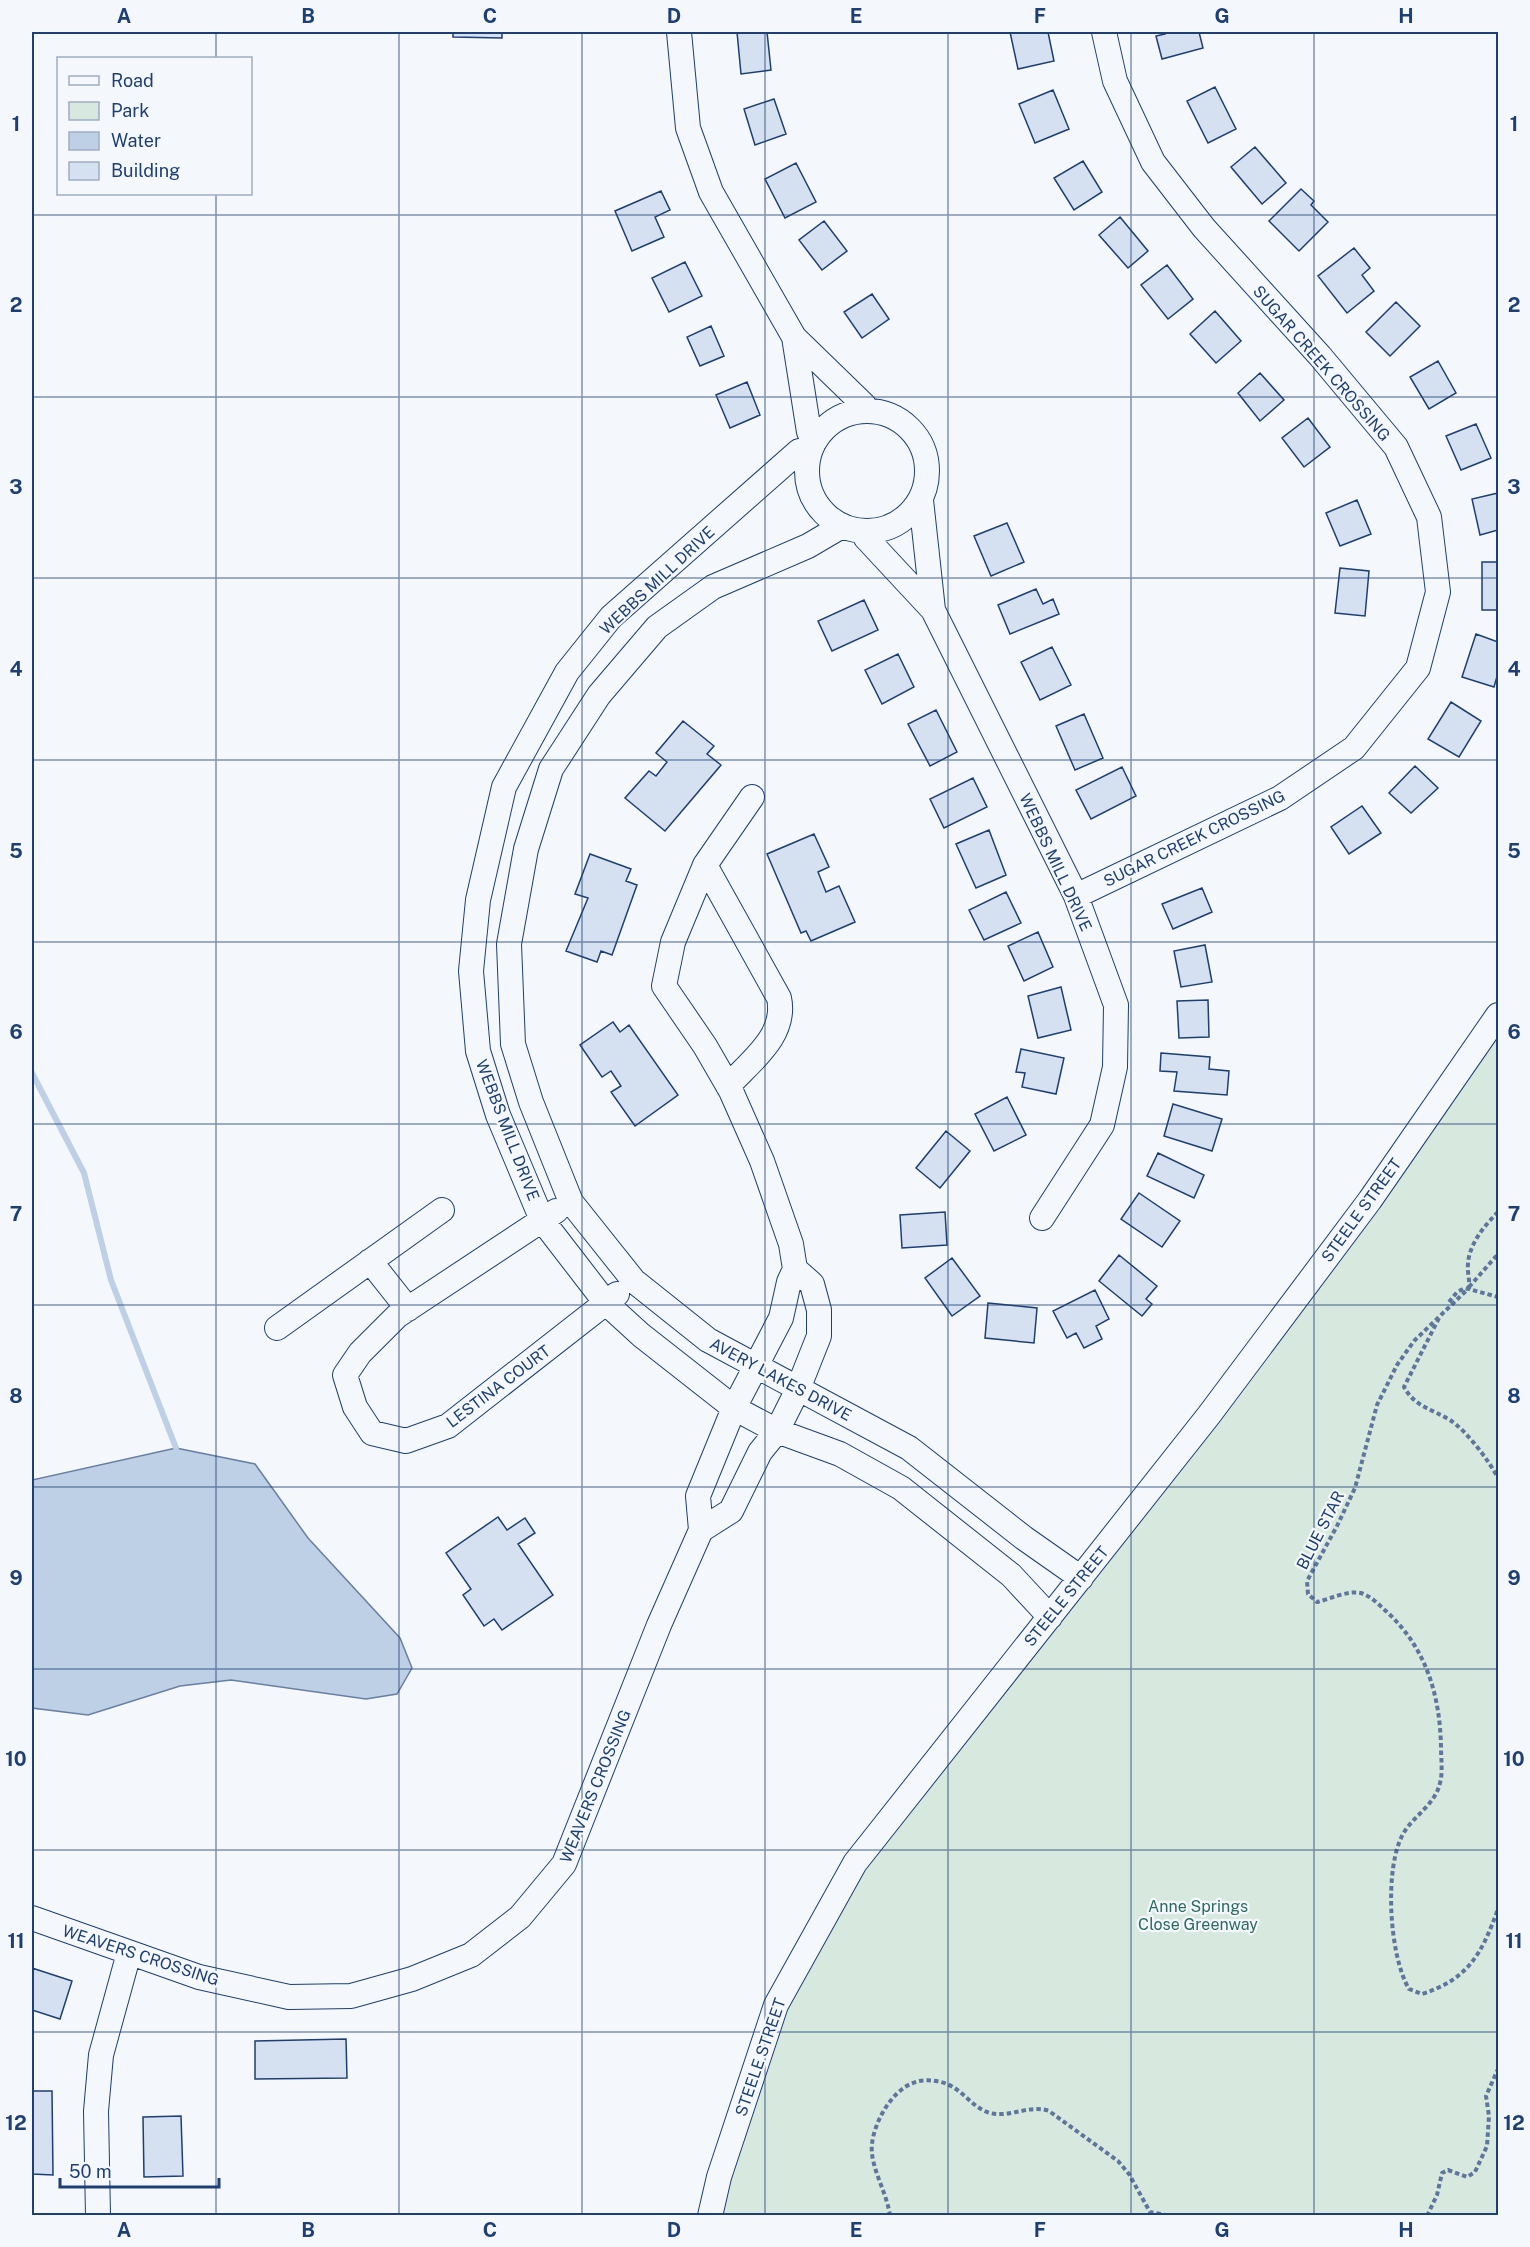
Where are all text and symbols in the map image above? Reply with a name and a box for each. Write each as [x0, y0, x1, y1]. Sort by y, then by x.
text: A [117, 4, 131, 28]
text: B [301, 4, 315, 28]
text: C [483, 4, 497, 28]
text: D [667, 4, 681, 28]
text: E [850, 4, 862, 28]
text: F [1034, 4, 1046, 28]
text: G [1214, 4, 1230, 28]
text: H [1398, 4, 1414, 28]
legend [57, 57, 252, 195]
text: Road [111, 70, 154, 91]
text: Park [111, 100, 149, 121]
text: 1 [12, 112, 20, 136]
text: 1 [1510, 112, 1518, 136]
text: Water [111, 130, 161, 151]
text: Building [111, 160, 180, 181]
street label: SUGAR CREEK CROSSING [1249, 282, 1394, 445]
text: 2 [10, 293, 22, 317]
text: 2 [1508, 293, 1520, 317]
text: 3 [9, 475, 23, 499]
text: 3 [1507, 475, 1521, 499]
street label: WEBBS MILL DRIVE [596, 522, 719, 638]
text: 4 [9, 657, 23, 681]
text: 4 [1507, 657, 1521, 681]
street label: SUGAR CREEK CROSSING [1100, 786, 1288, 891]
street label: WEBBS MILL DRIVE [1015, 790, 1096, 934]
text: 5 [9, 839, 23, 863]
text: 5 [1507, 839, 1521, 863]
text: 6 [9, 1020, 23, 1044]
text: 6 [1507, 1020, 1521, 1044]
street label: WEBBS MILL DRIVE [472, 1057, 543, 1203]
street label: STEELE STREET [1317, 1154, 1406, 1266]
text: 7 [10, 1202, 22, 1226]
text: 7 [1508, 1202, 1520, 1226]
street label: AVERY LAKES DRIVE [707, 1334, 855, 1425]
street label: LESTINA COURT [443, 1341, 554, 1432]
text: 8 [9, 1384, 23, 1408]
text: 8 [1507, 1384, 1521, 1408]
street label: BLUE STAR [1293, 1488, 1348, 1573]
street label: STEELE STREET [1020, 1542, 1113, 1650]
text: 9 [9, 1566, 23, 1590]
text: 9 [1507, 1566, 1521, 1590]
street label: WEAVERS CROSSING [556, 1707, 635, 1866]
text: 10 [5, 1747, 27, 1771]
text: 10 [1503, 1747, 1525, 1771]
park label: Anne Springs Close Greenway [1138, 1897, 1258, 1934]
street label: WEAVERS CROSSING [60, 1921, 222, 1990]
text: 11 [7, 1929, 25, 1953]
text: 11 [1505, 1929, 1523, 1953]
street label: STEELE STREET [731, 1995, 790, 2119]
text: 12 [5, 2111, 27, 2135]
text: 12 [1503, 2111, 1525, 2135]
scale bar [60, 2151, 219, 2189]
text: 50 m [69, 2161, 112, 2182]
text: A [117, 2218, 131, 2242]
text: B [301, 2218, 315, 2242]
text: C [483, 2218, 497, 2242]
text: D [667, 2218, 681, 2242]
text: E [850, 2218, 862, 2242]
text: F [1034, 2218, 1046, 2242]
text: G [1214, 2218, 1230, 2242]
text: H [1398, 2218, 1414, 2242]

